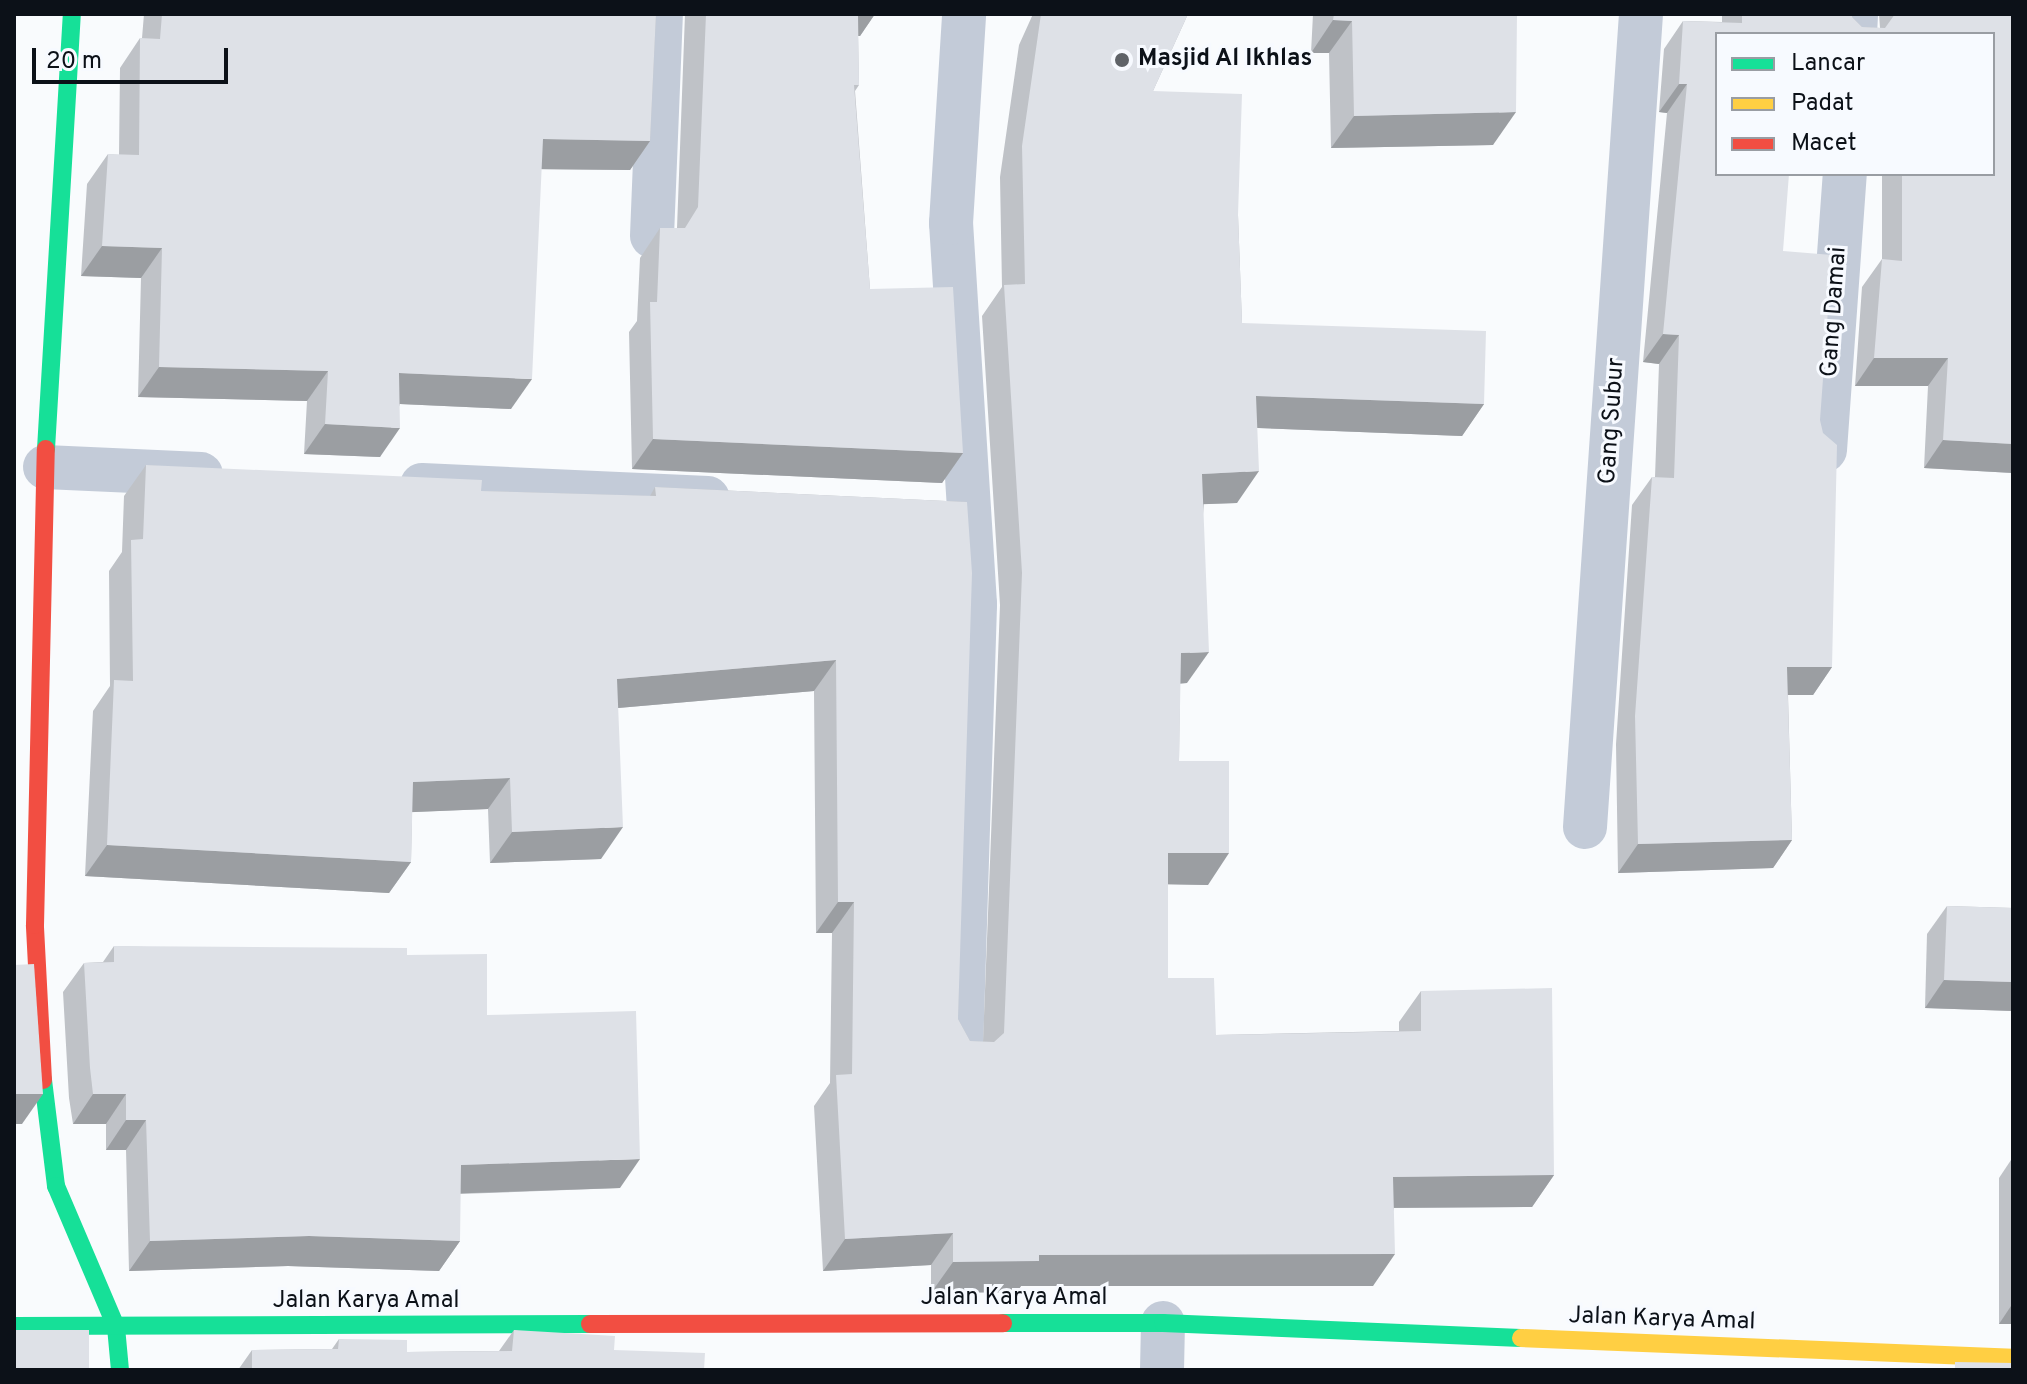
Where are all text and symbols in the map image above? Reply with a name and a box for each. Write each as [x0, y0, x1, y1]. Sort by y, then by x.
scale bar [36, 32, 232, 82]
legend [1715, 32, 1995, 176]
place label: Masjid Al Ikhlas [1138, 46, 1313, 74]
text: 20 m [46, 47, 102, 77]
text: Lancar [1791, 49, 1865, 79]
marker: Masjid Al Ikhlas [1113, 51, 1131, 69]
text: Padat [1791, 89, 1853, 119]
text: Macet [1791, 129, 1857, 159]
street label: Gang Damai [1816, 246, 1854, 378]
street label: Gang Subur [1594, 357, 1632, 485]
street label: Jalan Karya Amal [920, 1285, 1108, 1313]
street label: Jalan Karya Amal [272, 1288, 460, 1316]
street label: Jalan Karya Amal [1567, 1302, 1757, 1338]

